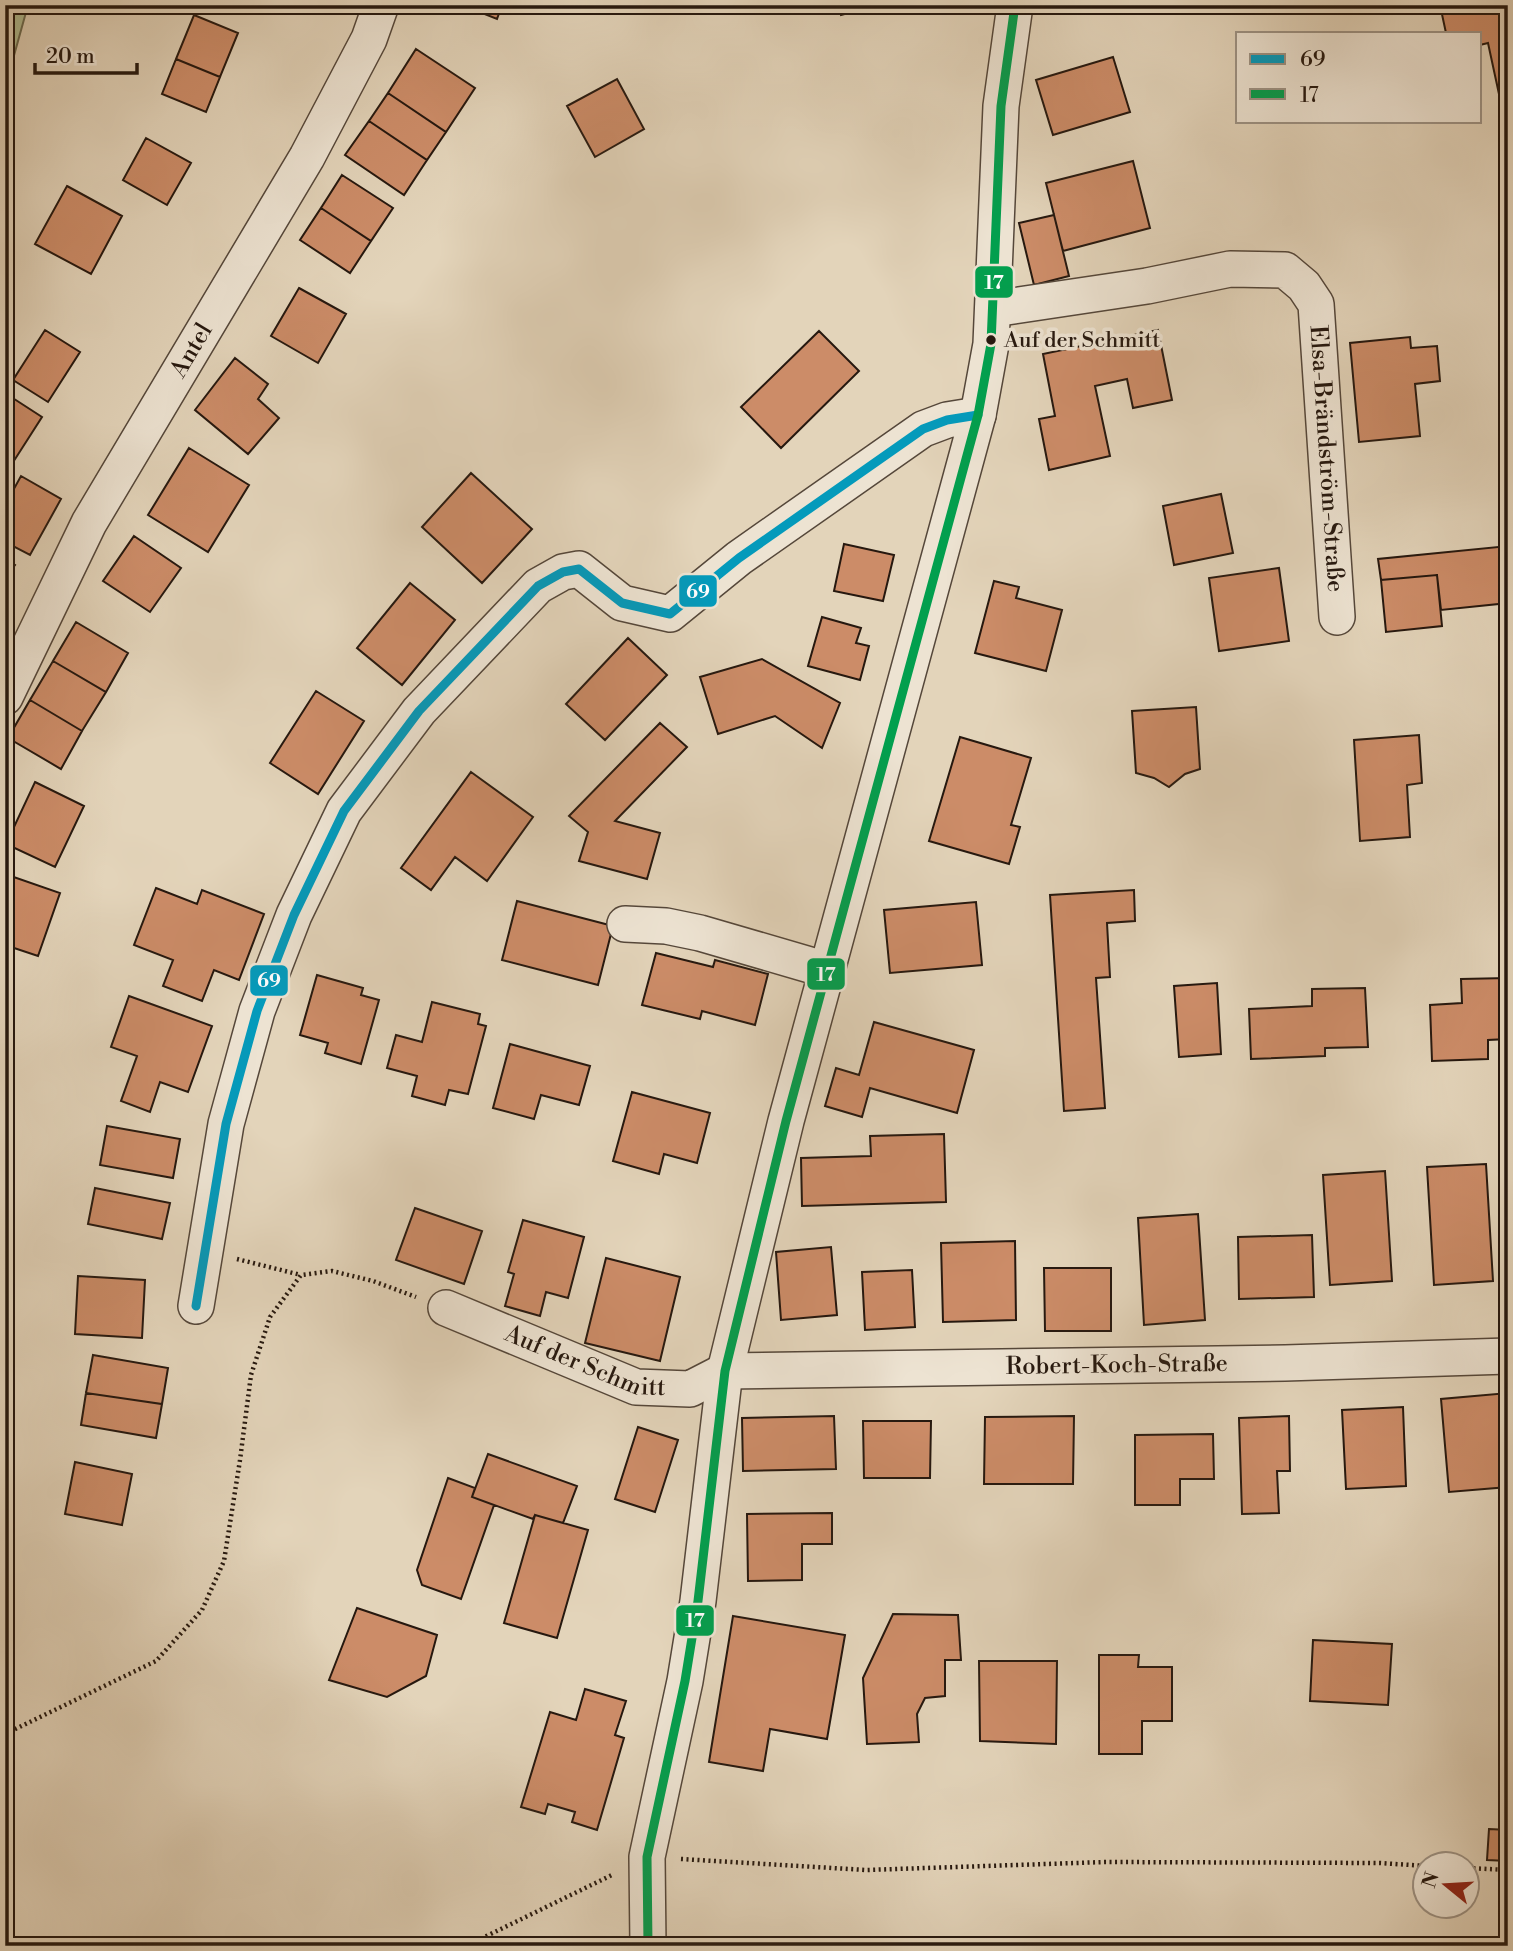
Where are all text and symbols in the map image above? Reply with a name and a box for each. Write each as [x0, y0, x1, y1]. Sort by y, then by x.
scale bar [35, 32, 136, 76]
legend [1236, 32, 1482, 122]
text: 20 m [46, 44, 95, 70]
text: 69 [1300, 47, 1325, 73]
text: 17 [1300, 83, 1319, 109]
line badge: 17 [974, 265, 1014, 299]
text: 17 [984, 271, 1004, 295]
street label: Antel [163, 318, 220, 384]
street label: Elsa-Brändström-Straße [1302, 324, 1350, 593]
place label: Auf der Schmitt [1003, 327, 1160, 354]
marker: Auf der Schmitt [984, 333, 998, 347]
line badge: 69 [678, 574, 718, 608]
text: 69 [686, 580, 710, 604]
line badge: 17 [806, 957, 846, 991]
text: 17 [816, 963, 836, 987]
line badge: 69 [249, 964, 289, 997]
text: 69 [257, 969, 281, 993]
street label: Auf der Schmitt [499, 1319, 666, 1403]
street label: Robert-Koch-Straße [1005, 1349, 1228, 1382]
line badge: 17 [675, 1604, 715, 1637]
text: 17 [685, 1609, 705, 1633]
north arrow [1412, 1850, 1482, 1920]
text: N [1417, 1869, 1445, 1891]

